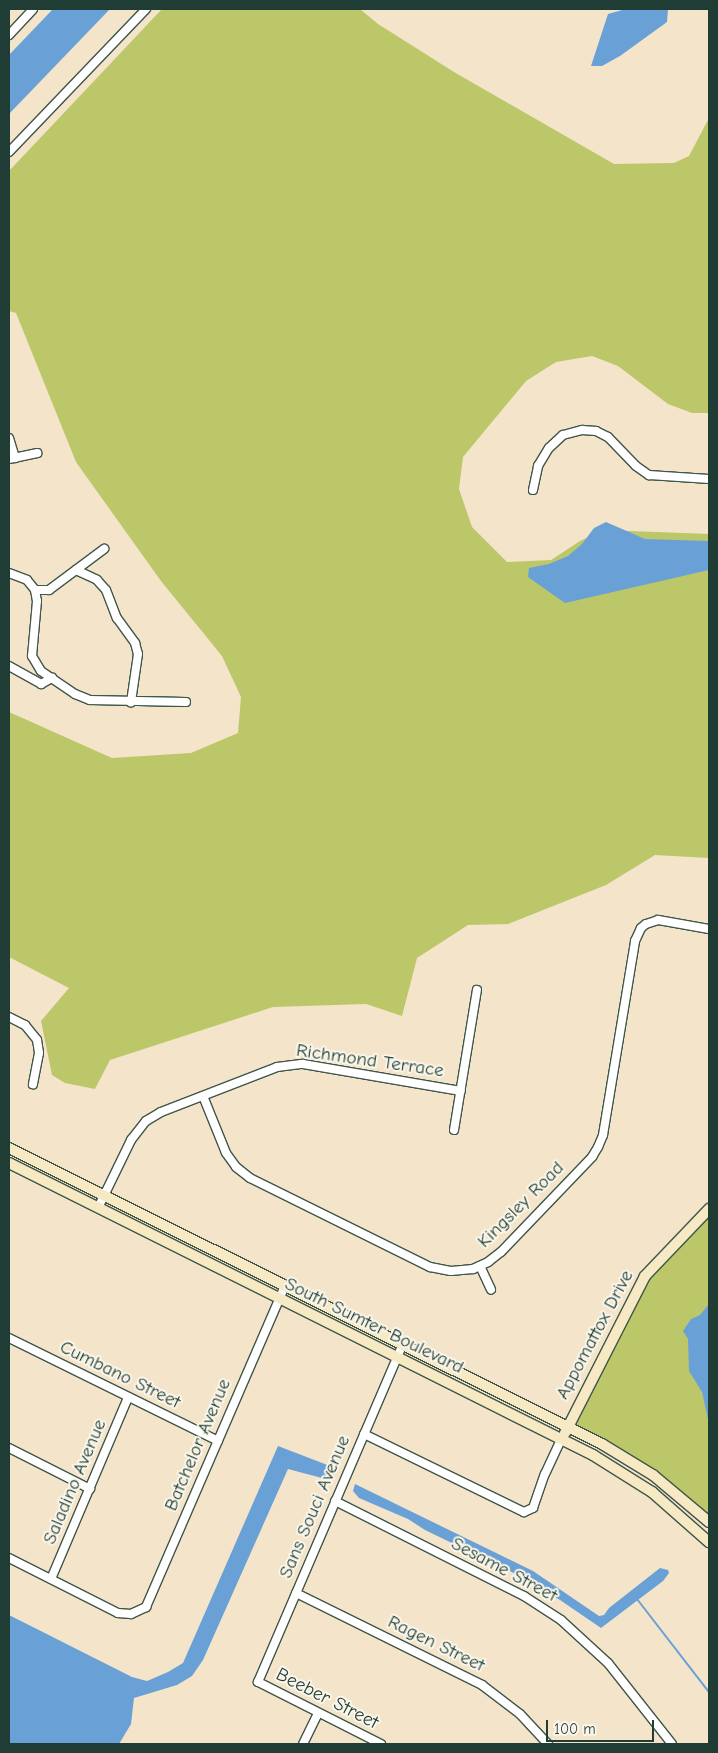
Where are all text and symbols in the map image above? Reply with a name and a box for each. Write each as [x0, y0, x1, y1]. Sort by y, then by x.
street label: Richmond Terrace [295, 1039, 445, 1083]
street label: Kingsley Road [473, 1157, 569, 1253]
street label: Appomattox Drive [551, 1267, 639, 1403]
street label: South Sumter Boulevard [281, 1273, 467, 1379]
street label: Cumbano Street [56, 1336, 184, 1414]
street label: Batchelor Avenue [160, 1376, 236, 1514]
street label: Saladino Avenue [38, 1416, 112, 1548]
street label: Sans Souci Avenue [275, 1432, 355, 1582]
street label: Sesame Street [447, 1533, 561, 1607]
street label: Ragen Street [384, 1611, 488, 1677]
street label: Beeber Street [272, 1663, 382, 1735]
scale bar [548, 1710, 656, 1742]
text: 100 m [554, 1720, 596, 1738]

